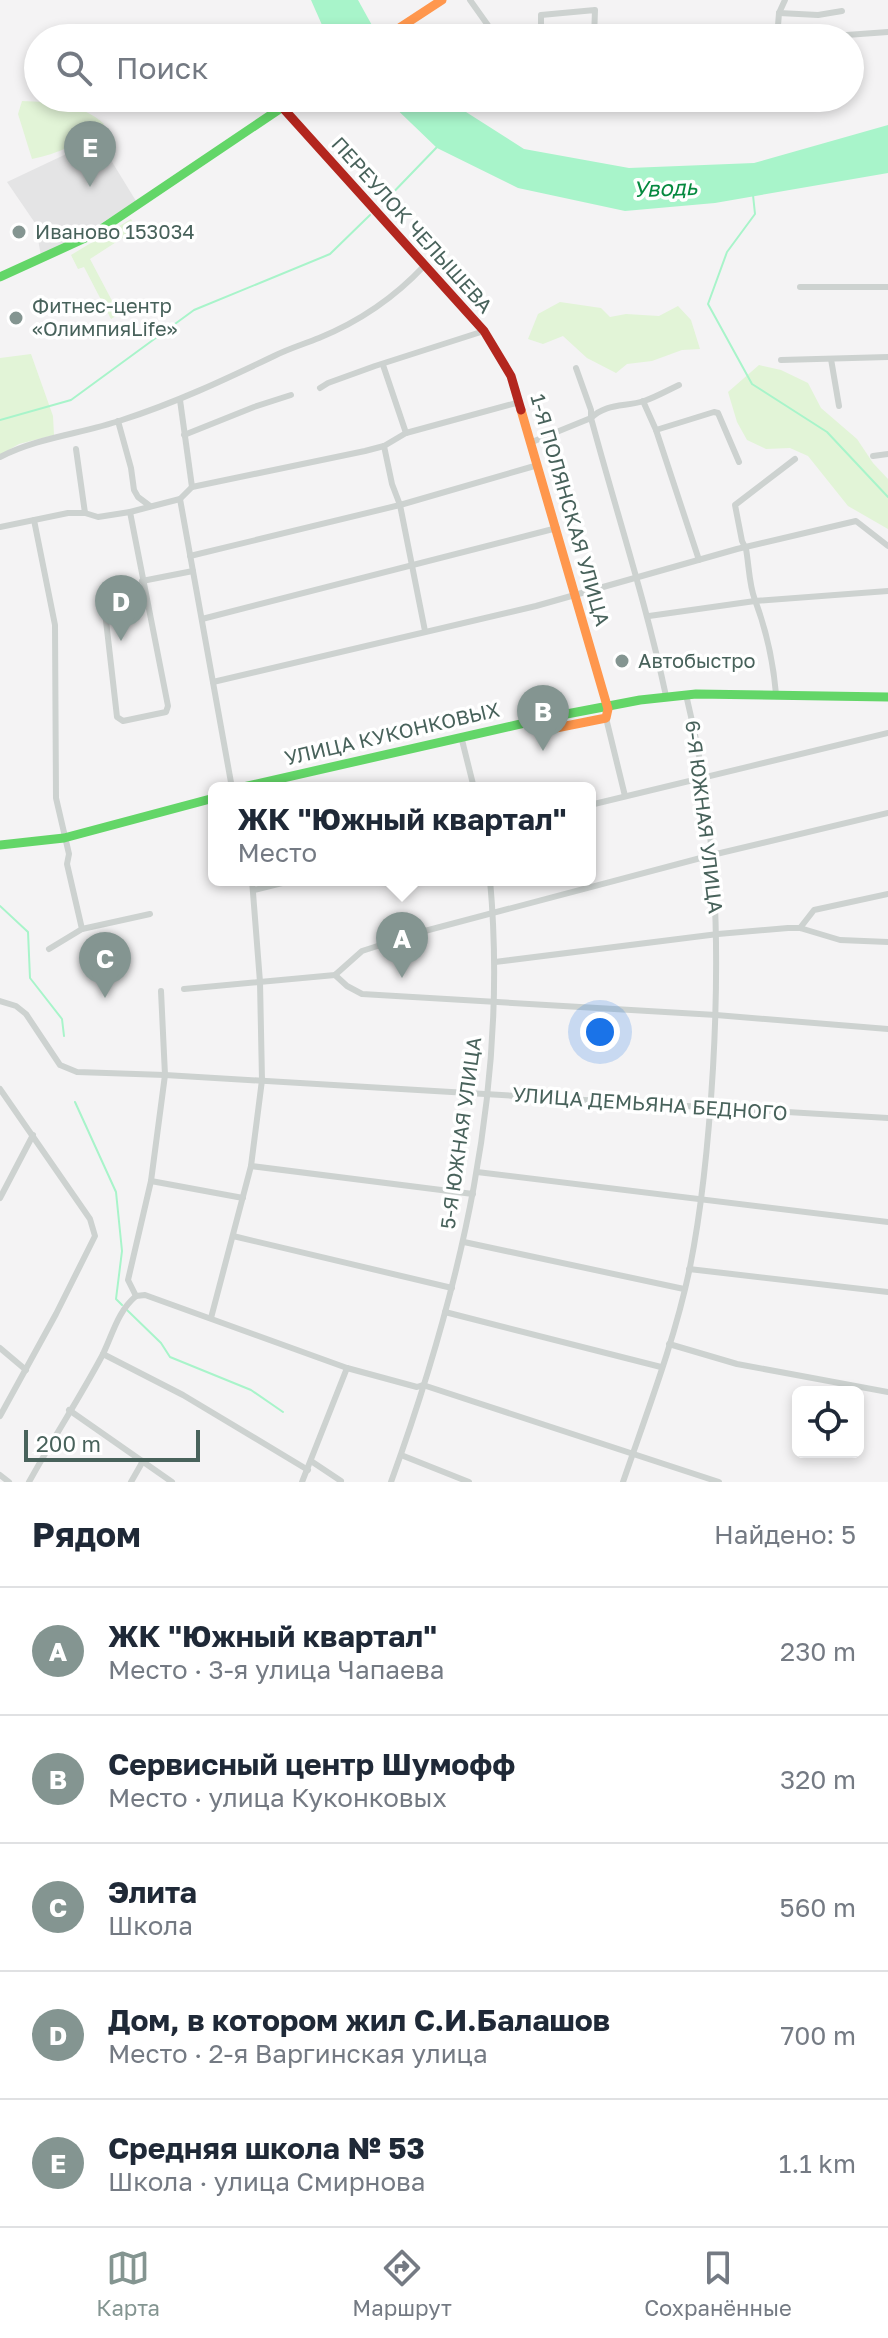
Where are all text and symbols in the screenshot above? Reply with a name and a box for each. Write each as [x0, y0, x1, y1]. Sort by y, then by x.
search box [24, 24, 864, 112]
icon: search [52, 46, 96, 90]
text: Поиск [116, 50, 208, 86]
pin: E [64, 121, 116, 187]
street label: ПЕРЕУЛОК ЧЕЛЫШЕВА [327, 131, 498, 317]
water label: Уводь [632, 173, 699, 202]
place label: Иваново 153034 [35, 219, 195, 243]
marker: Иваново 153034 [10, 223, 28, 241]
place label: Фитнес-центр «ОлимпияLife» [32, 293, 178, 340]
marker: Фитнес-центр «ОлимпияLife» [7, 309, 25, 327]
street label: 1-Я ПОЛЯНСКАЯ УЛИЦА [526, 391, 616, 628]
pin: D [95, 575, 147, 641]
place label: Автобыстро [638, 648, 756, 672]
marker: Автобыстро [613, 652, 631, 670]
pin: B [517, 685, 569, 751]
street label: УЛИЦА КУКОНКОВЫХ [282, 697, 502, 769]
street label: 6-Я ЮЖНАЯ УЛИЦА [681, 719, 729, 915]
popup [208, 782, 596, 886]
text: ЖК "Южный квартал" [238, 801, 566, 837]
text: Место [238, 837, 317, 868]
pin: A [376, 912, 428, 978]
pin: C [79, 932, 131, 998]
your location [580, 1012, 620, 1052]
street label: 5-Я ЮЖНАЯ УЛИЦА [435, 1035, 485, 1231]
street label: УЛИЦА ДЕМЬЯНА БЕДНОГО [512, 1081, 789, 1125]
map controls [792, 1386, 864, 1458]
button: locate [792, 1386, 864, 1458]
scale bar [24, 1426, 200, 1462]
text: 200 m [36, 1430, 101, 1457]
text: Рядом [32, 1514, 141, 1554]
text: Найдено: 5 [714, 1519, 856, 1550]
text: ЖК "Южный квартал" [108, 1618, 437, 1654]
text: A [49, 1636, 67, 1667]
text: 230 m [780, 1636, 856, 1667]
text: Место · 3-я улица Чапаева [108, 1654, 444, 1685]
text: Сервисный центр Шумофф [108, 1746, 515, 1782]
text: B [49, 1764, 67, 1795]
text: 320 m [780, 1764, 856, 1795]
text: Место · улица Куконковых [108, 1782, 447, 1813]
text: Элита [108, 1874, 197, 1910]
text: C [49, 1892, 67, 1923]
text: 560 m [780, 1892, 856, 1923]
text: Школа [108, 1910, 193, 1941]
text: Дом, в котором жил С.И.Балашов [108, 2002, 610, 2038]
text: D [49, 2020, 67, 2051]
text: 700 m [780, 2020, 856, 2051]
text: Место · 2-я Варгинская улица [108, 2038, 488, 2069]
text: Средняя школа № 53 [108, 2130, 425, 2166]
text: E [50, 2148, 66, 2179]
text: 1.1 km [779, 2148, 856, 2179]
text: Школа · улица Смирнова [108, 2166, 425, 2197]
tab: Карта [96, 2246, 160, 2321]
tab: Маршрут [352, 2246, 452, 2321]
tab: Сохранённые [644, 2246, 792, 2321]

